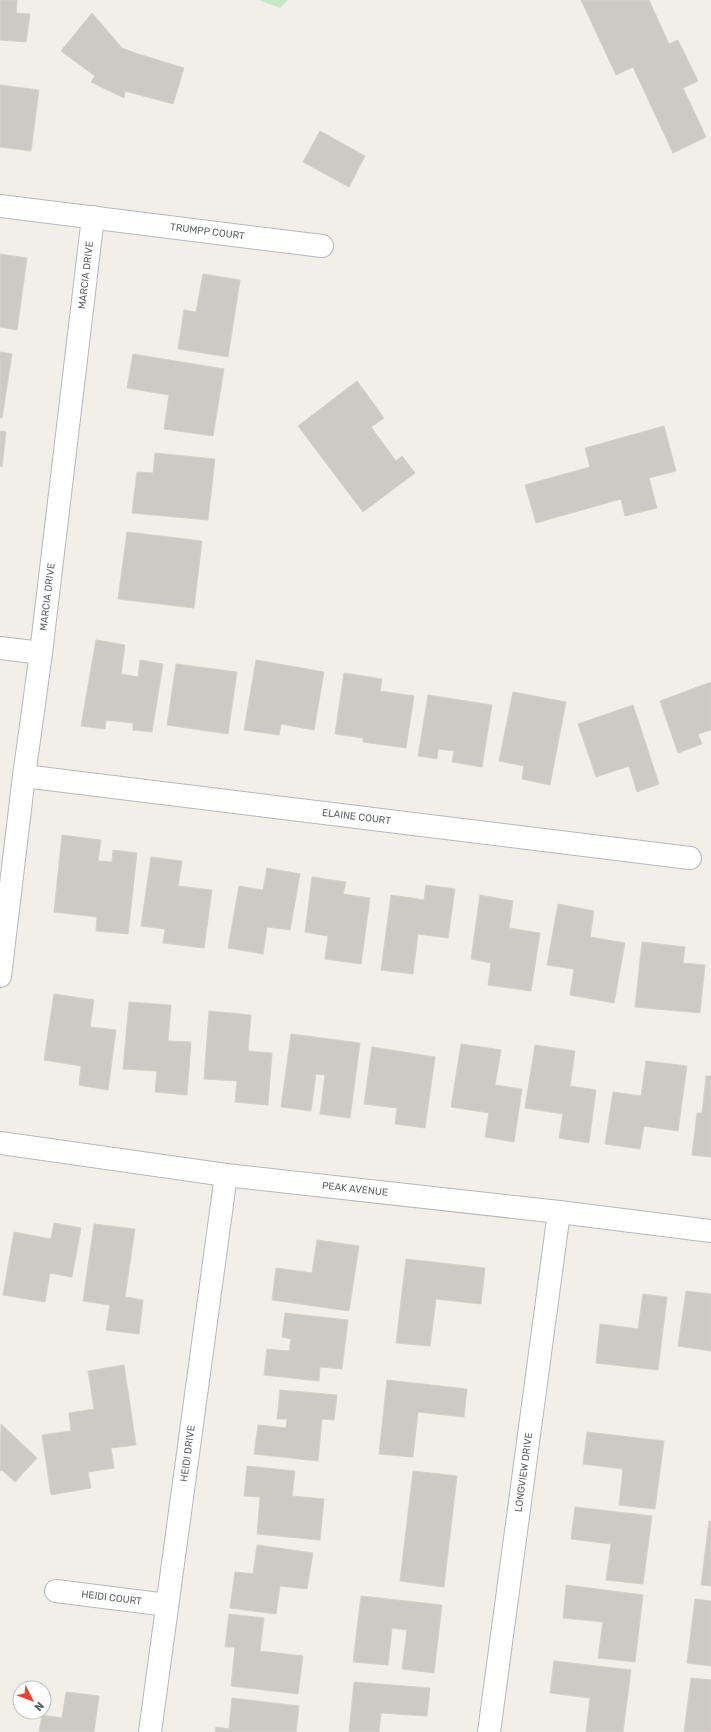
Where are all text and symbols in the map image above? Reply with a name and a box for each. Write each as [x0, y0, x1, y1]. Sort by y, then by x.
street label: TRUMPP COURT [169, 221, 246, 242]
street label: MARCIA DRIVE [76, 241, 96, 310]
street label: MARCIA DRIVE [38, 562, 58, 632]
street label: ELAINE COURT [321, 807, 392, 827]
street label: PEAK AVENUE [321, 1180, 388, 1199]
street label: HEIDI DRIVE [178, 1425, 198, 1483]
street label: LONGVIEW DRIVE [513, 1432, 535, 1513]
street label: HEIDI COURT [81, 1588, 143, 1608]
north arrow [12, 1680, 52, 1720]
text: N [32, 1699, 47, 1714]

